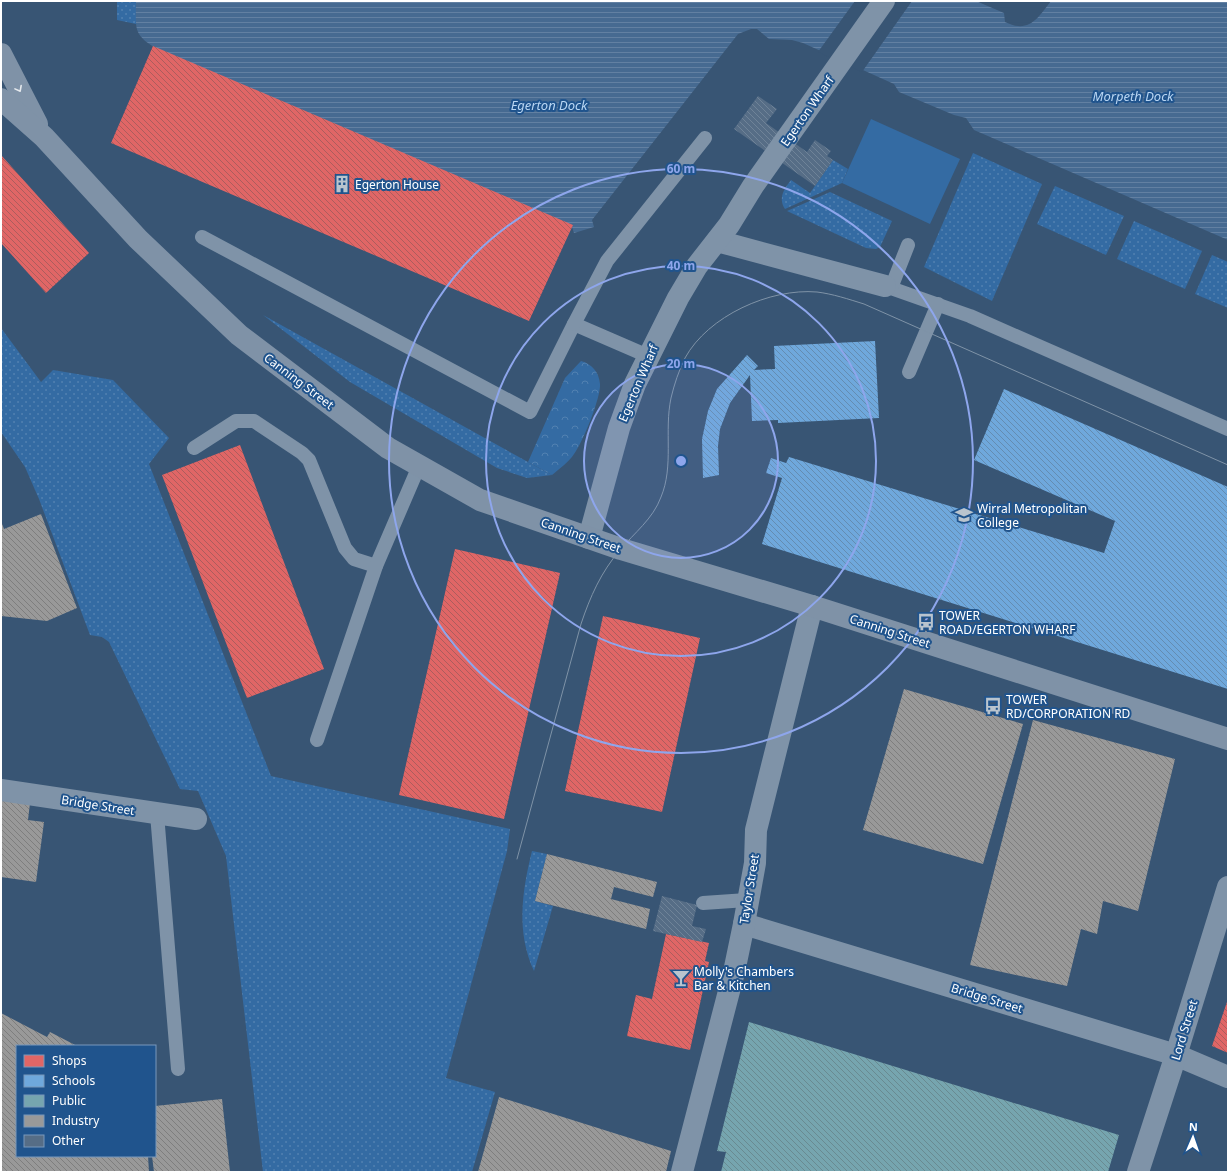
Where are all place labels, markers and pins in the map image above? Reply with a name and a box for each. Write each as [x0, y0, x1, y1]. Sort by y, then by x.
building icon: Egerton House [332, 174, 352, 194]
place label: Egerton House [355, 176, 439, 193]
centre of rings [674, 454, 688, 468]
place label: Wirral Metropolitan College [977, 500, 1087, 531]
school or university icon: Wirral Metropolitan College [954, 505, 974, 525]
place label: TOWER ROAD/EGERTON WHARF [939, 607, 1076, 638]
bus stop icon: TOWER ROAD/EGERTON WHARF [916, 612, 936, 632]
place label: TOWER RD/CORPORATION RD [1006, 691, 1131, 722]
bus stop icon: TOWER RD/CORPORATION RD [983, 696, 1003, 716]
place label: Molly's Chambers Bar & Kitchen [694, 963, 794, 994]
bar icon: Molly's Chambers Bar & Kitchen [671, 968, 691, 988]

